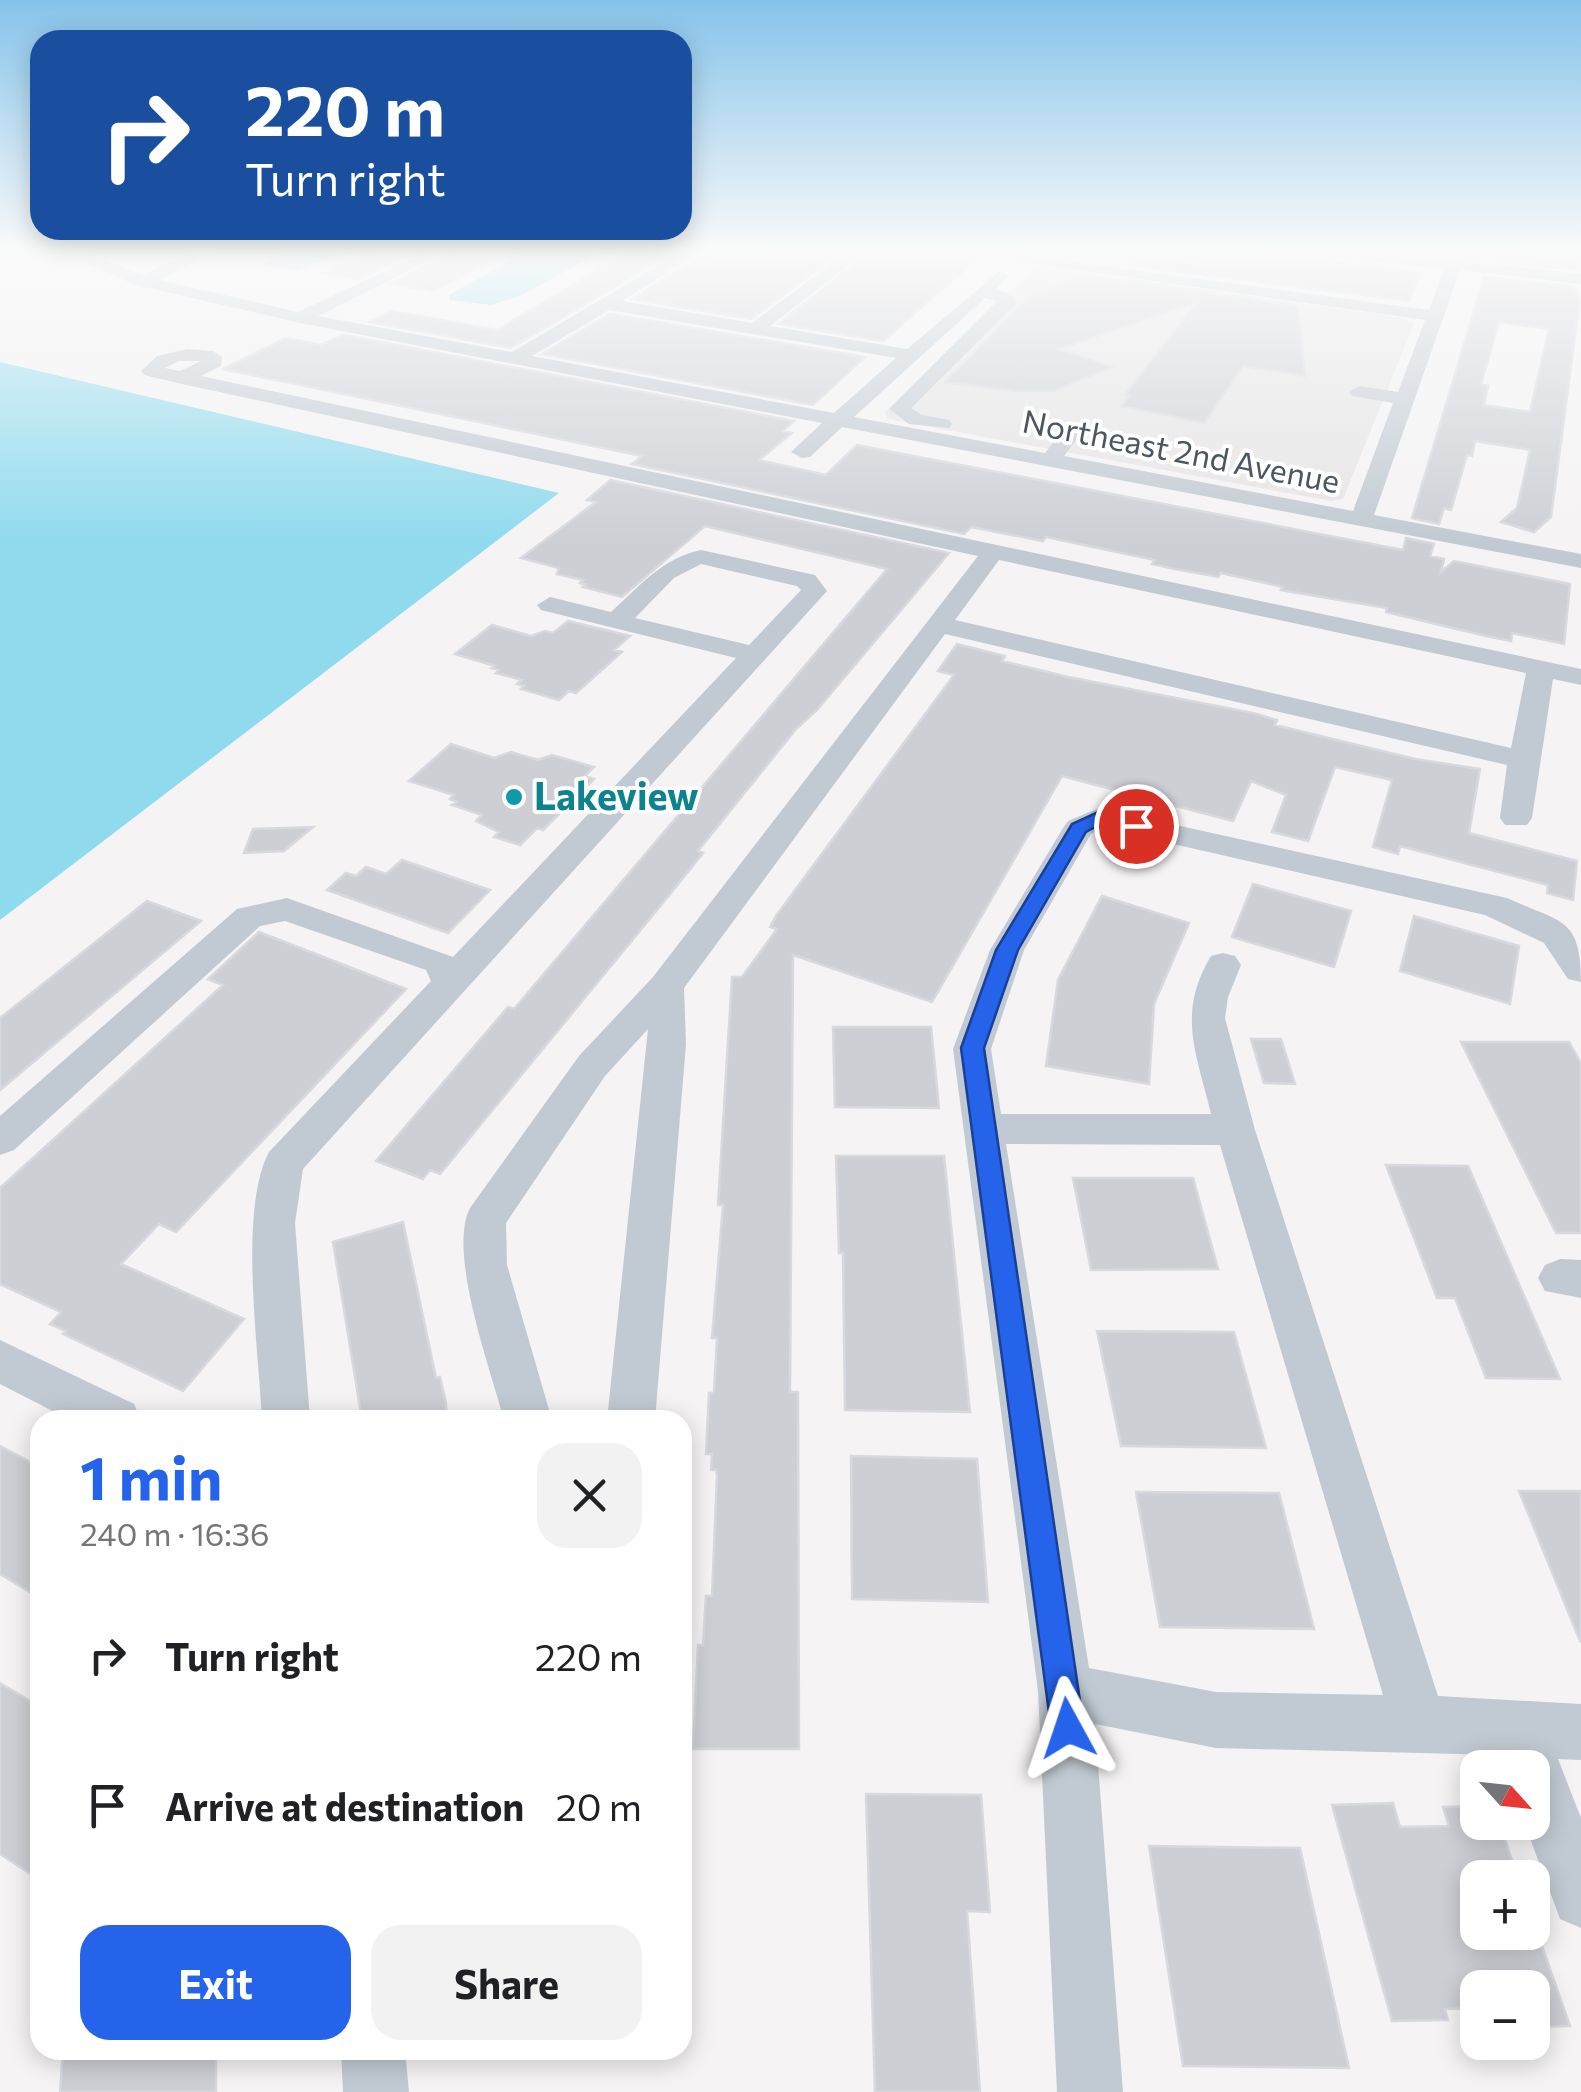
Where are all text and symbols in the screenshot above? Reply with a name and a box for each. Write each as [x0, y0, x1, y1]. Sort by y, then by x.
text: 220 m [245, 65, 445, 150]
icon: right [80, 70, 210, 200]
text: Turn right [245, 150, 446, 205]
street label: Northeast 2nd Avenue [1019, 400, 1343, 500]
place label: Lakeview [534, 771, 699, 818]
pin [1094, 784, 1179, 869]
marker: Lakeview [503, 786, 525, 808]
icon: arrive [1109, 799, 1164, 854]
text: 1 min [80, 1439, 222, 1512]
button: close [537, 1443, 642, 1548]
text: 240 m · 16:36 [80, 1513, 269, 1553]
icon: right [80, 1628, 135, 1683]
text: Turn right [165, 1632, 339, 1679]
text: 220 m [535, 1632, 642, 1679]
position arrow [1016, 1676, 1120, 1780]
north arrow [1460, 1750, 1550, 1840]
map controls [1460, 1750, 1550, 2060]
icon: arrive [80, 1778, 135, 1833]
text: Arrive at destination [165, 1782, 524, 1829]
text: 20 m [556, 1782, 642, 1829]
button: + [1460, 1860, 1550, 1950]
button: Exit [80, 1925, 351, 2040]
button: Share [371, 1925, 642, 2040]
button: − [1460, 1970, 1550, 2060]

